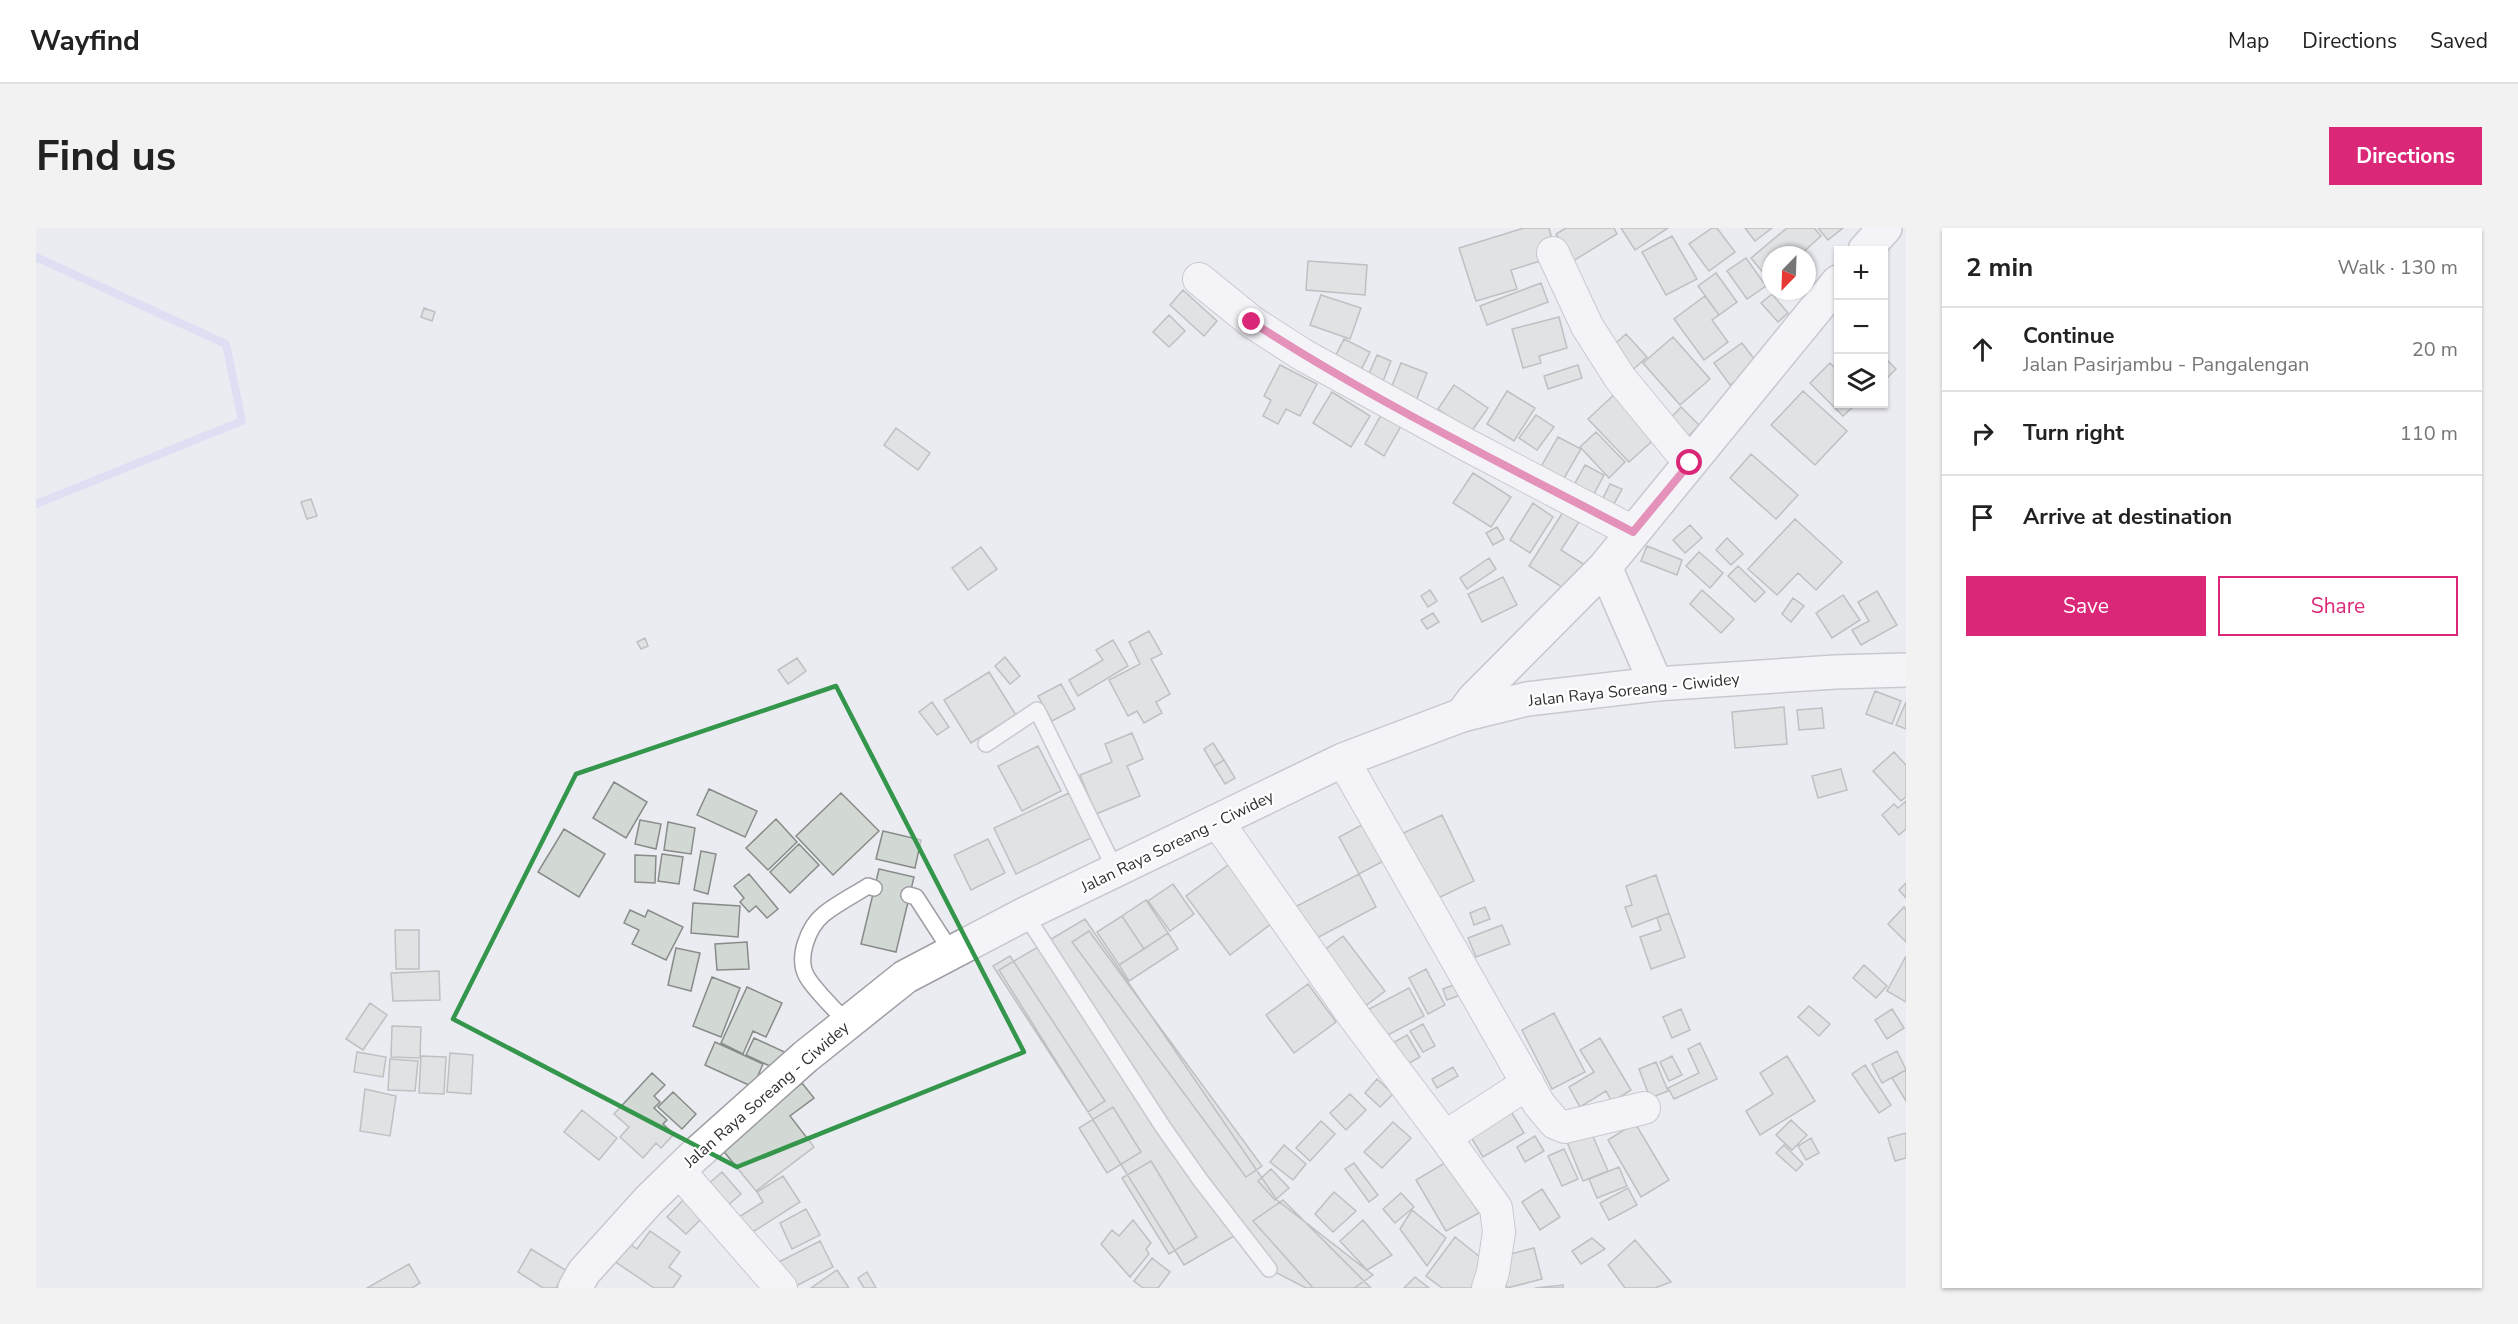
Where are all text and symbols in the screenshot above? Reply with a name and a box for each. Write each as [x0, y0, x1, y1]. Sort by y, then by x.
text: Wayfind [30, 22, 140, 60]
text: Map [2228, 27, 2269, 55]
text: Directions [2302, 27, 2397, 55]
text: Saved [2430, 27, 2488, 55]
button: Directions [2329, 127, 2482, 185]
text: Find us [36, 128, 176, 185]
north arrow [1762, 246, 1816, 300]
map controls [1834, 246, 1888, 408]
button: + [1834, 246, 1888, 300]
text: 2 min [1966, 250, 2033, 285]
text: Walk · 130 m [2338, 254, 2458, 281]
button: − [1834, 300, 1888, 354]
route end [1238, 308, 1264, 334]
text: Continue [2023, 321, 2114, 351]
icon: ahead [1966, 333, 1999, 366]
text: 20 m [2412, 336, 2458, 363]
text: Jalan Pasirjambu - Pangalengan [2023, 351, 2309, 378]
button: layers [1834, 354, 1888, 408]
icon: right [1966, 417, 1999, 450]
text: Turn right [2023, 418, 2124, 448]
text: 110 m [2400, 420, 2458, 447]
route start [1676, 449, 1702, 475]
icon: arrive [1966, 501, 1999, 534]
text: Arrive at destination [2023, 502, 2232, 532]
button: Save [1966, 576, 2206, 636]
button: Share [2218, 576, 2458, 636]
street label: Jalan Raya Soreang - Ciwidey [1526, 668, 1742, 712]
street label: Jalan Raya Soreang - Ciwidey [1076, 785, 1278, 899]
street label: Jalan Raya Soreang - Ciwidey [679, 1016, 855, 1173]

